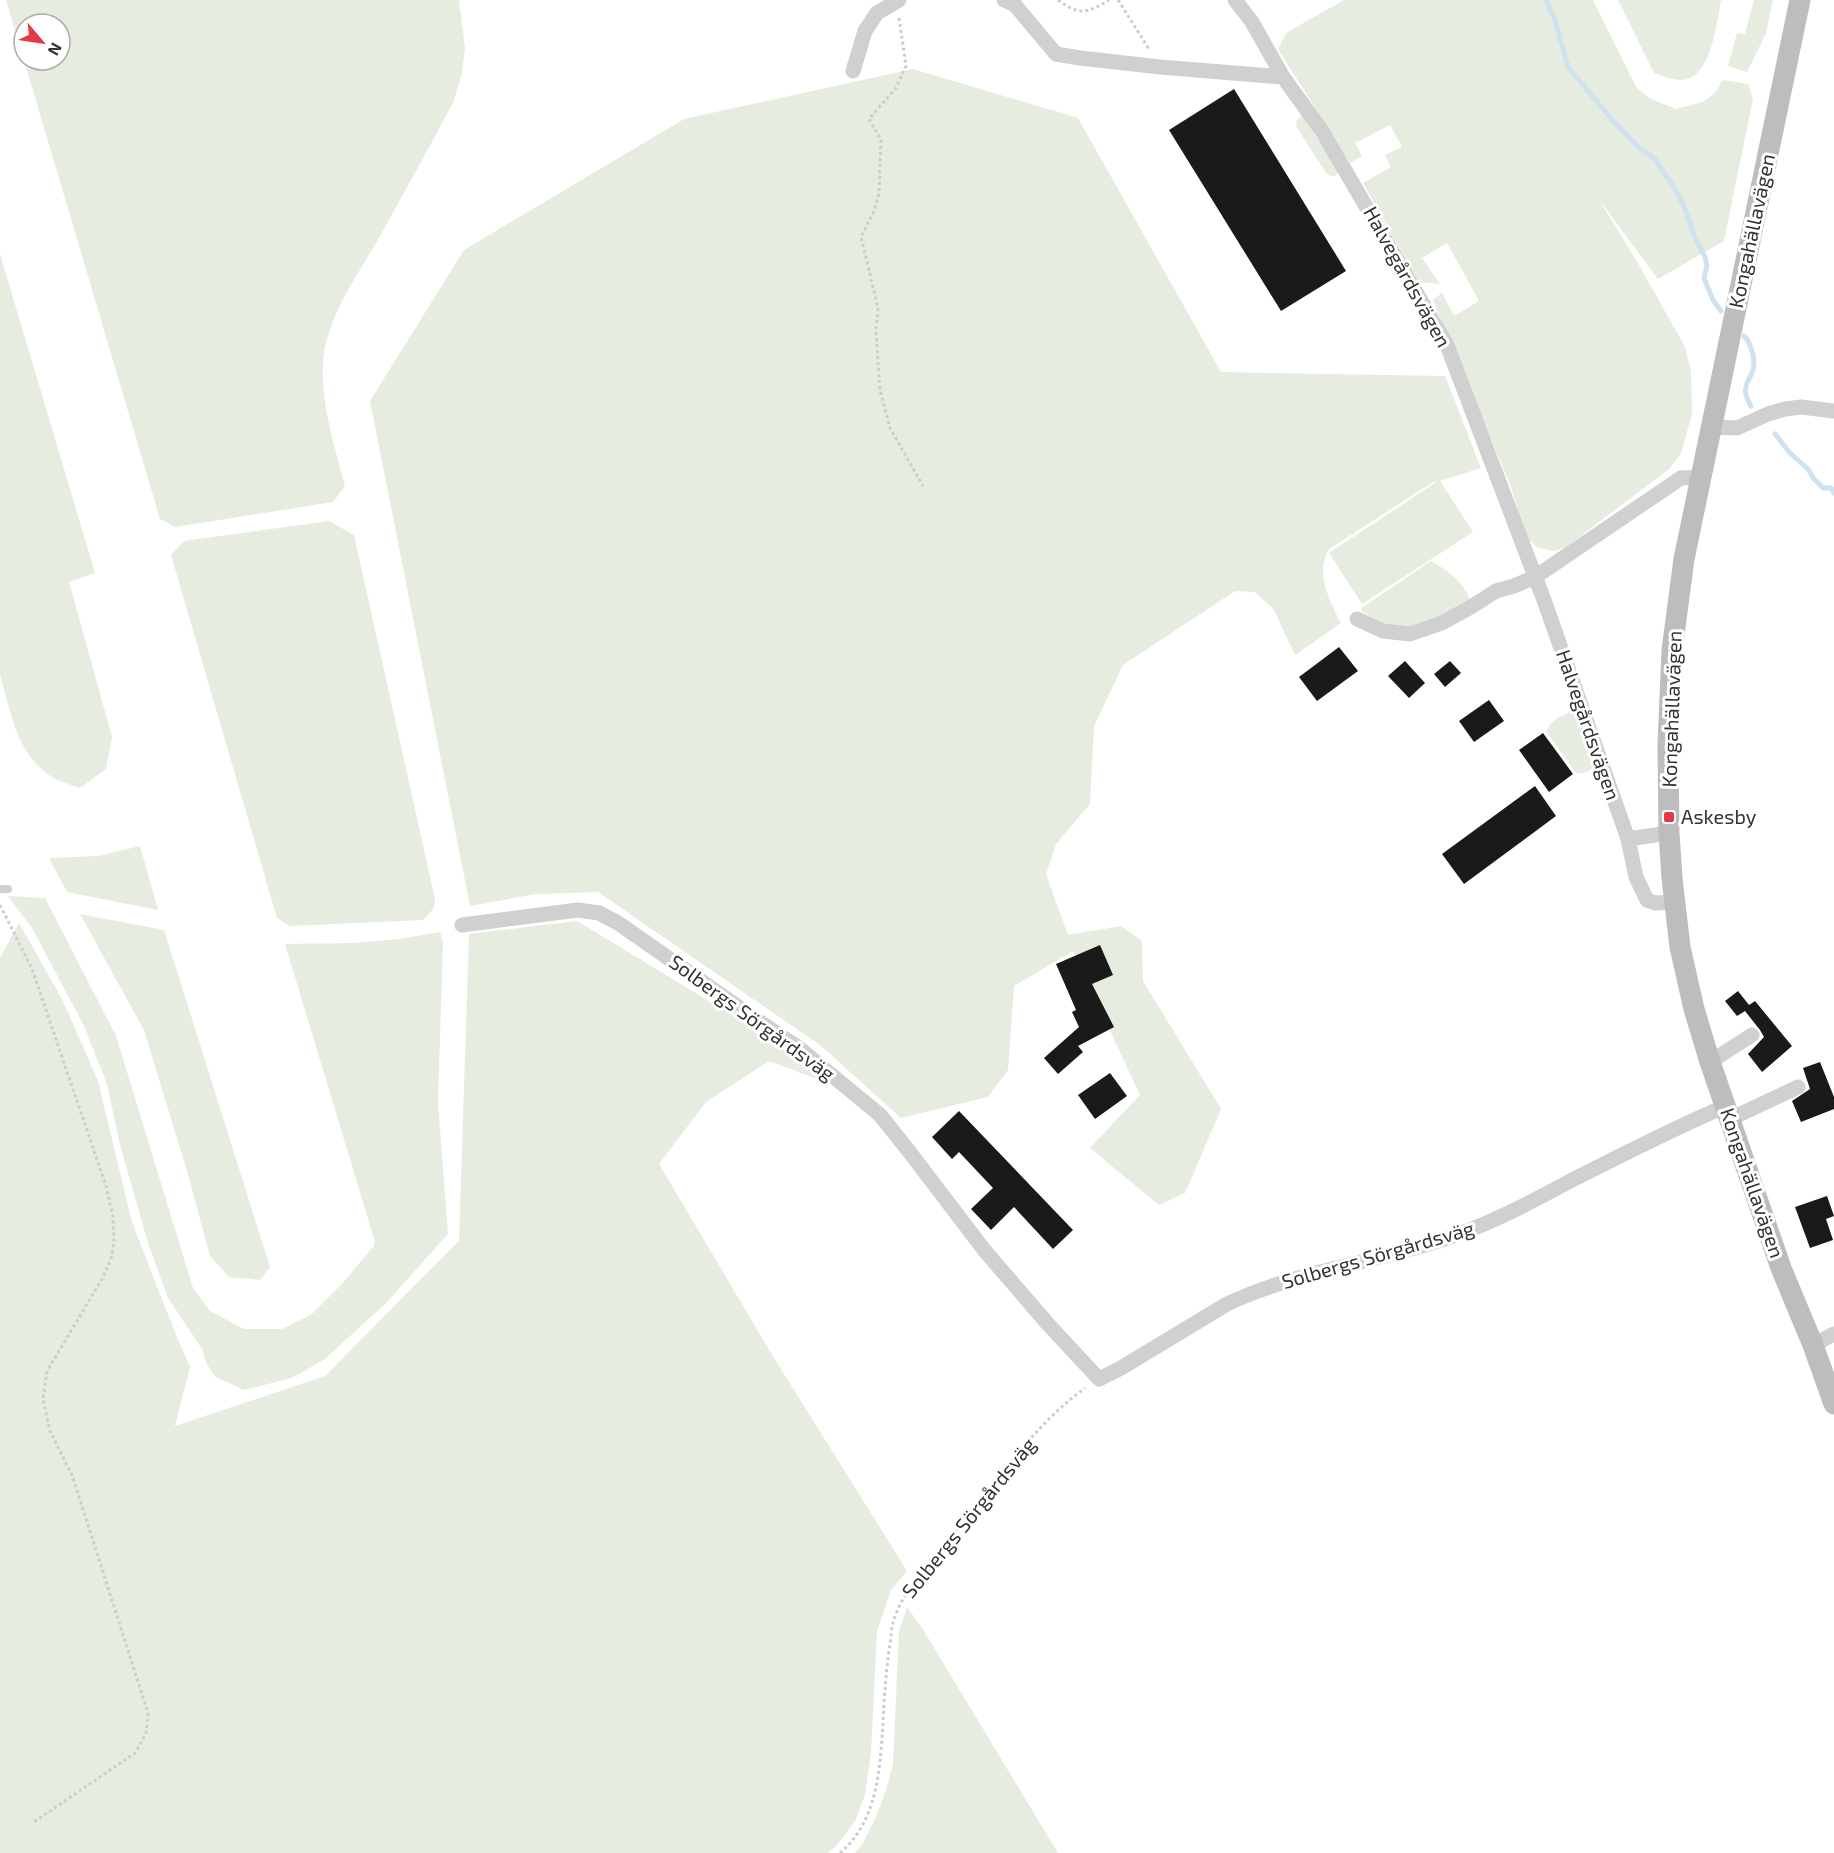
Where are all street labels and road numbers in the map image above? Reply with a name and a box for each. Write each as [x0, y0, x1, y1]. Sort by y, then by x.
street label: Kongahällavägen [1723, 152, 1779, 310]
street label: Halvegårdsvägen [1359, 202, 1457, 351]
street label: Kongahällavägen [1656, 630, 1686, 788]
street label: Halvegårdsvägen [1552, 646, 1626, 803]
street label: Solbergs Sörgårdsväg [665, 949, 840, 1085]
street label: Kongahällavägen [1716, 1105, 1790, 1261]
street label: Solbergs Sörgårdsväg [1279, 1215, 1477, 1293]
street label: Solbergs Sörgårdsväg [896, 1433, 1040, 1602]

